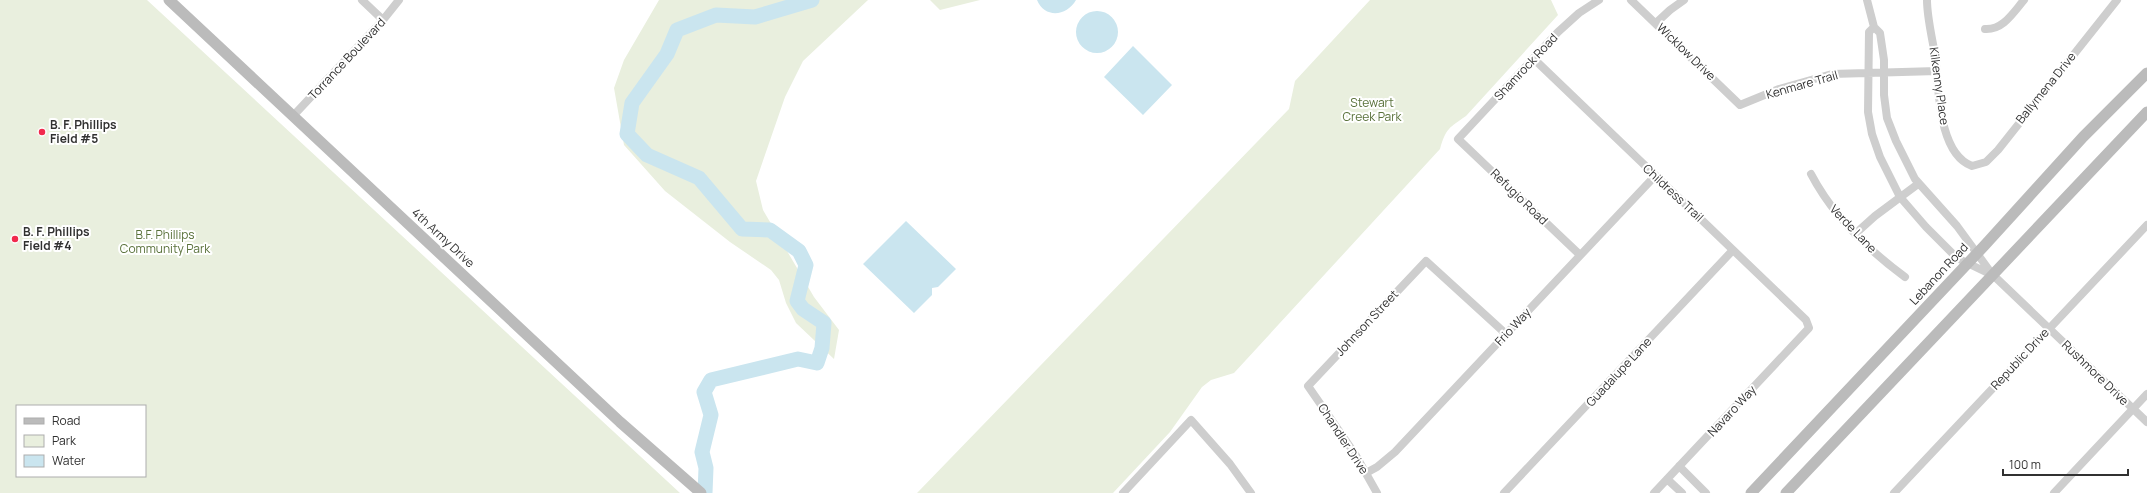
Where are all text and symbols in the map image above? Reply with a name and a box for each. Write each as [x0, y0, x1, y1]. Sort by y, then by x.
street label: Torrance Boulevard [304, 14, 389, 103]
street label: Wicklow Drive [1653, 19, 1719, 84]
street label: Shamrock Road [1490, 29, 1561, 104]
street label: Kilkenny Place [1926, 46, 1953, 126]
street label: Ballymena Drive [2012, 48, 2080, 127]
street label: Kenmare Trail [1764, 66, 1840, 103]
park label: Stewart Creek Park [1342, 94, 1403, 125]
place label: B. F. Phillips Field #5 [50, 116, 117, 147]
marker: B. F. Phillips Field #5 [37, 127, 47, 137]
street label: Childress Trail [1639, 160, 1708, 225]
street label: Refugio Road [1487, 165, 1552, 228]
street label: Verde Lane [1826, 201, 1881, 257]
street label: 4th Army Drive [408, 204, 478, 271]
place label: B. F. Phillips Field #4 [23, 223, 90, 254]
park label: B.F. Phillips Community Park [120, 226, 211, 257]
marker: B. F. Phillips Field #4 [10, 234, 20, 244]
street label: Lebanon Road [1905, 239, 1972, 308]
street label: Johnson Street [1331, 286, 1402, 360]
street label: Frio Way [1491, 304, 1535, 349]
street label: Republic Drive [1987, 324, 2053, 393]
street label: Guadalupe Lane [1582, 333, 1655, 410]
street label: Rushmore Drive [2058, 336, 2133, 409]
street label: Navaro Way [1704, 381, 1760, 440]
street label: Chandler Drive [1314, 400, 1373, 477]
legend [16, 405, 146, 477]
text: Road [52, 412, 80, 429]
text: Park [52, 432, 77, 449]
scale bar [2003, 451, 2128, 477]
text: Water [52, 452, 86, 469]
text: 100 m [2009, 456, 2041, 473]

